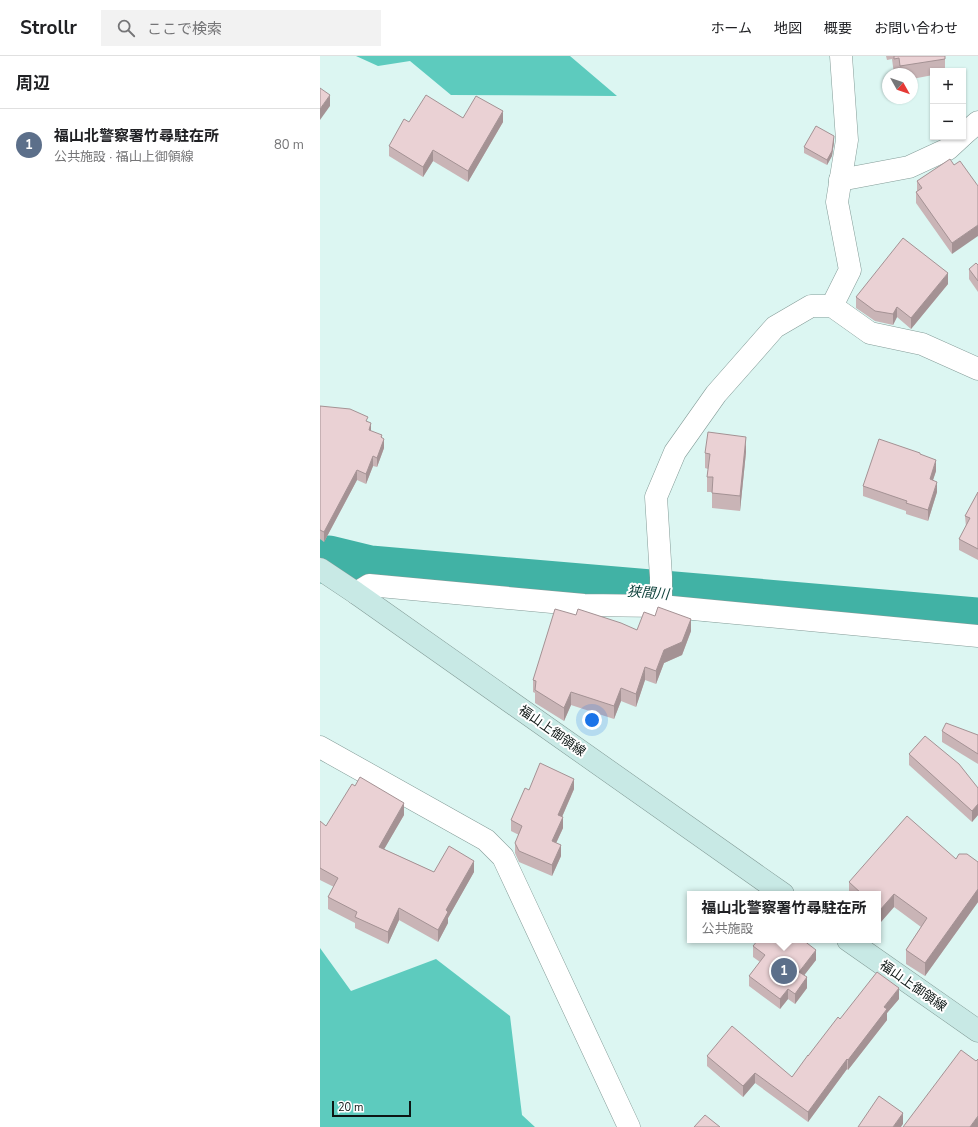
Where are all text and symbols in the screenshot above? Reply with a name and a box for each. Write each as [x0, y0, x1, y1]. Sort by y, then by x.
search box [101, 10, 381, 46]
text: Strollr [20, 15, 77, 41]
icon: search [115, 17, 137, 39]
text: ここで検索 [147, 19, 222, 39]
text: ホーム [710, 19, 752, 38]
text: 地図 [774, 19, 802, 38]
text: 概要 [824, 19, 852, 38]
text: お問い合わせ [874, 19, 958, 38]
north arrow [882, 68, 918, 104]
map controls [930, 68, 966, 140]
button: + [930, 68, 966, 104]
text: 周辺 [16, 72, 50, 95]
button: − [930, 104, 966, 140]
text: 福山北警察署竹尋駐在所 [54, 126, 219, 146]
text: 1 [25, 136, 33, 154]
text: 80 m [274, 136, 304, 154]
text: 公共施設 · 福山上御領線 [54, 148, 194, 166]
water label: 狭間川 [626, 582, 672, 604]
street label: 福山上御領線 [515, 701, 589, 761]
your location [582, 710, 602, 730]
popup [687, 891, 881, 943]
text: 福山北警察署竹尋駐在所 [701, 898, 867, 918]
text: 公共施設 [701, 920, 754, 938]
pin: 1 [771, 956, 797, 986]
street label: 福山上御領線 [876, 956, 950, 1016]
scale bar [332, 1099, 411, 1118]
text: 20 m [338, 1100, 363, 1115]

